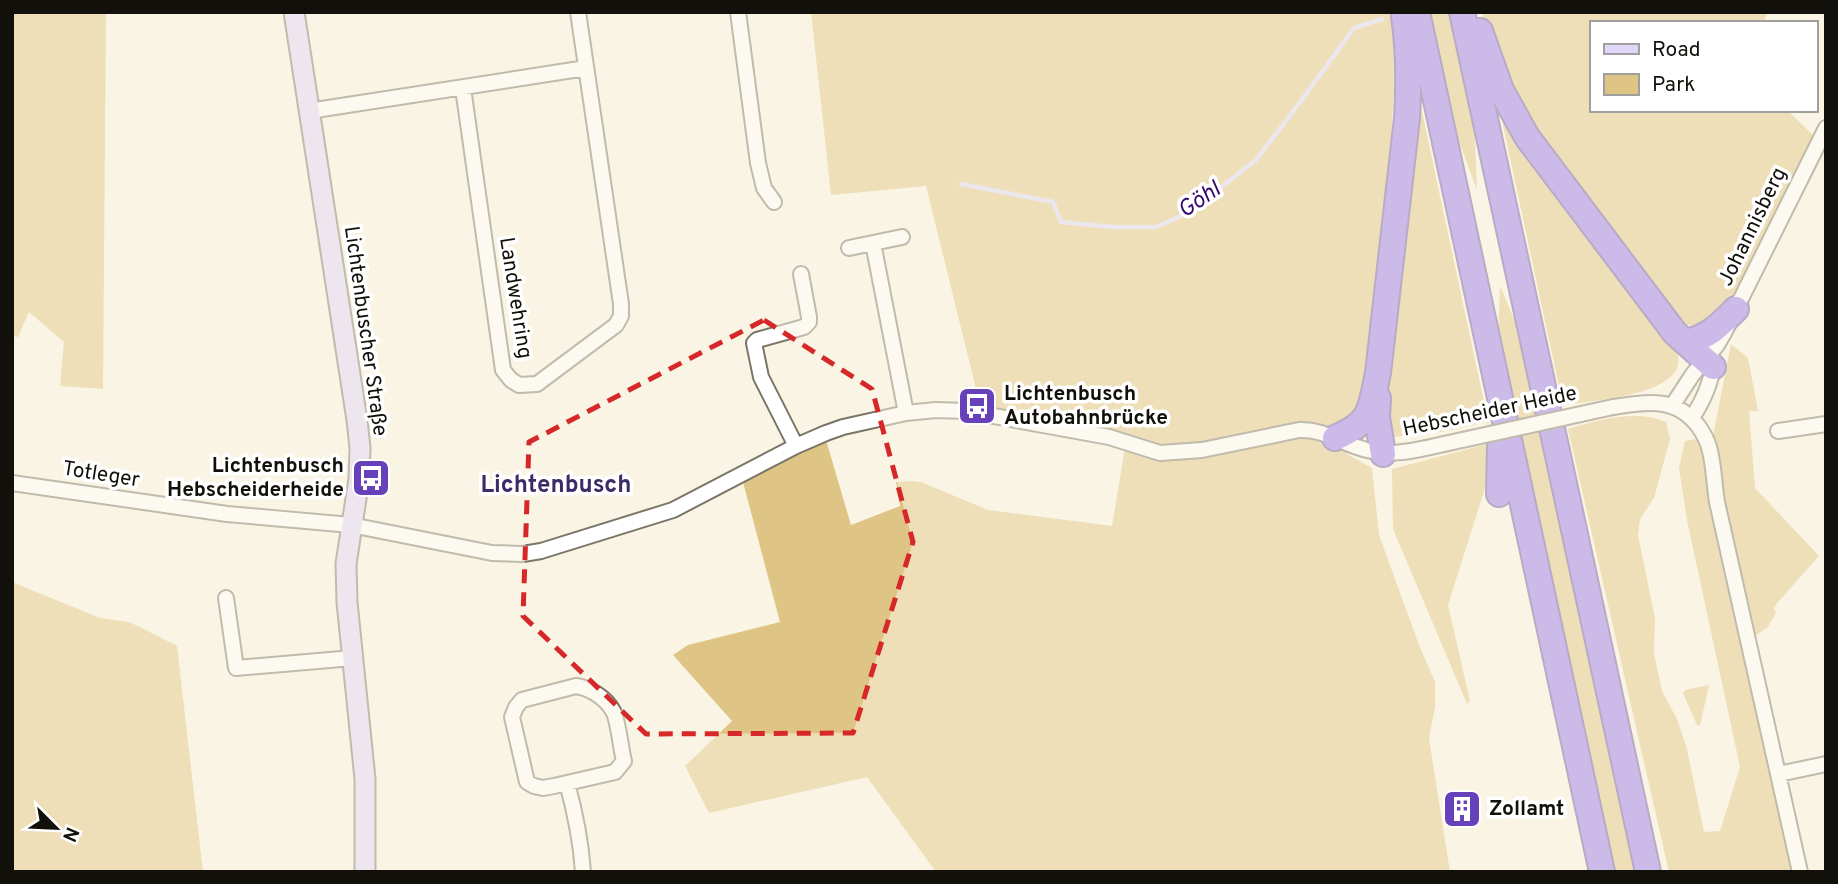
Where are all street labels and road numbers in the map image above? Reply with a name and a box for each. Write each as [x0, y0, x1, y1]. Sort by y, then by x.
street label: Johannisberg [1713, 163, 1793, 291]
street label: Lichtenbuscher Straße [337, 224, 393, 438]
street label: Landwehring [492, 235, 538, 361]
street label: Hebscheider Heide [1400, 380, 1580, 444]
street label: Totleger [60, 456, 142, 494]

